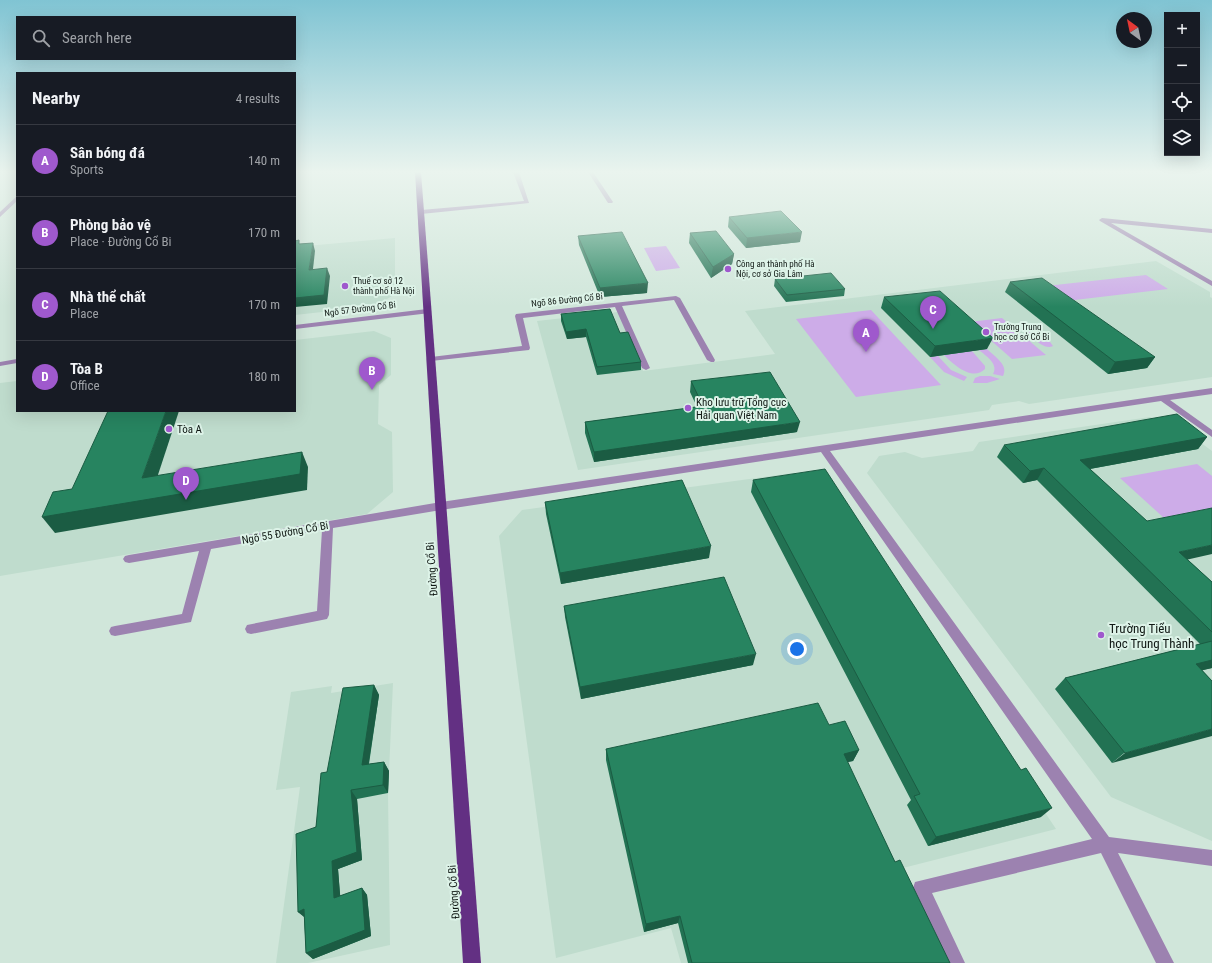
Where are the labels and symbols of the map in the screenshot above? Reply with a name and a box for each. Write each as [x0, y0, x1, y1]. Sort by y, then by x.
north arrow [1116, 12, 1152, 48]
place label: Công an thành phố Hà Nội, cơ sở Gia Lâm [736, 259, 815, 279]
marker: Công an thành phố Hà Nội, cơ sở Gia Lâm [723, 264, 733, 274]
place label: Thuế cơ sở 12 thành phố Hà Nội [353, 276, 415, 296]
marker: Thuế cơ sở 12 thành phố Hà Nội [340, 281, 350, 291]
street label: Ngõ 86 Đường Cổ Bi [531, 291, 603, 309]
pin: C [920, 296, 946, 329]
street label: Ngõ 57 Đường Cổ Bi [324, 300, 396, 318]
pin: A [853, 319, 879, 352]
place label: Trường Trung học cơ sở Cổ Bi [994, 322, 1049, 342]
marker: Trường Trung học cơ sở Cổ Bi [981, 327, 991, 337]
pin: B [359, 357, 385, 390]
place label: Kho lưu trữ Tổng cục Hải quan Việt Nam [696, 396, 786, 422]
marker: Kho lưu trữ Tổng cục Hải quan Việt Nam [683, 403, 693, 413]
place label: Tòa A [177, 423, 203, 436]
marker: Tòa A [164, 424, 174, 434]
pin: D [173, 467, 199, 500]
street label: Ngõ 55 Đường Cổ Bi [241, 519, 329, 547]
street label: Đường Cổ Bi [424, 542, 440, 596]
place label: Trường Tiểu học Trung Thành [1109, 621, 1194, 651]
marker: Trường Tiểu học Trung Thành [1096, 630, 1106, 640]
your location [787, 639, 807, 659]
street label: Đường Cổ Bi [446, 865, 462, 919]

